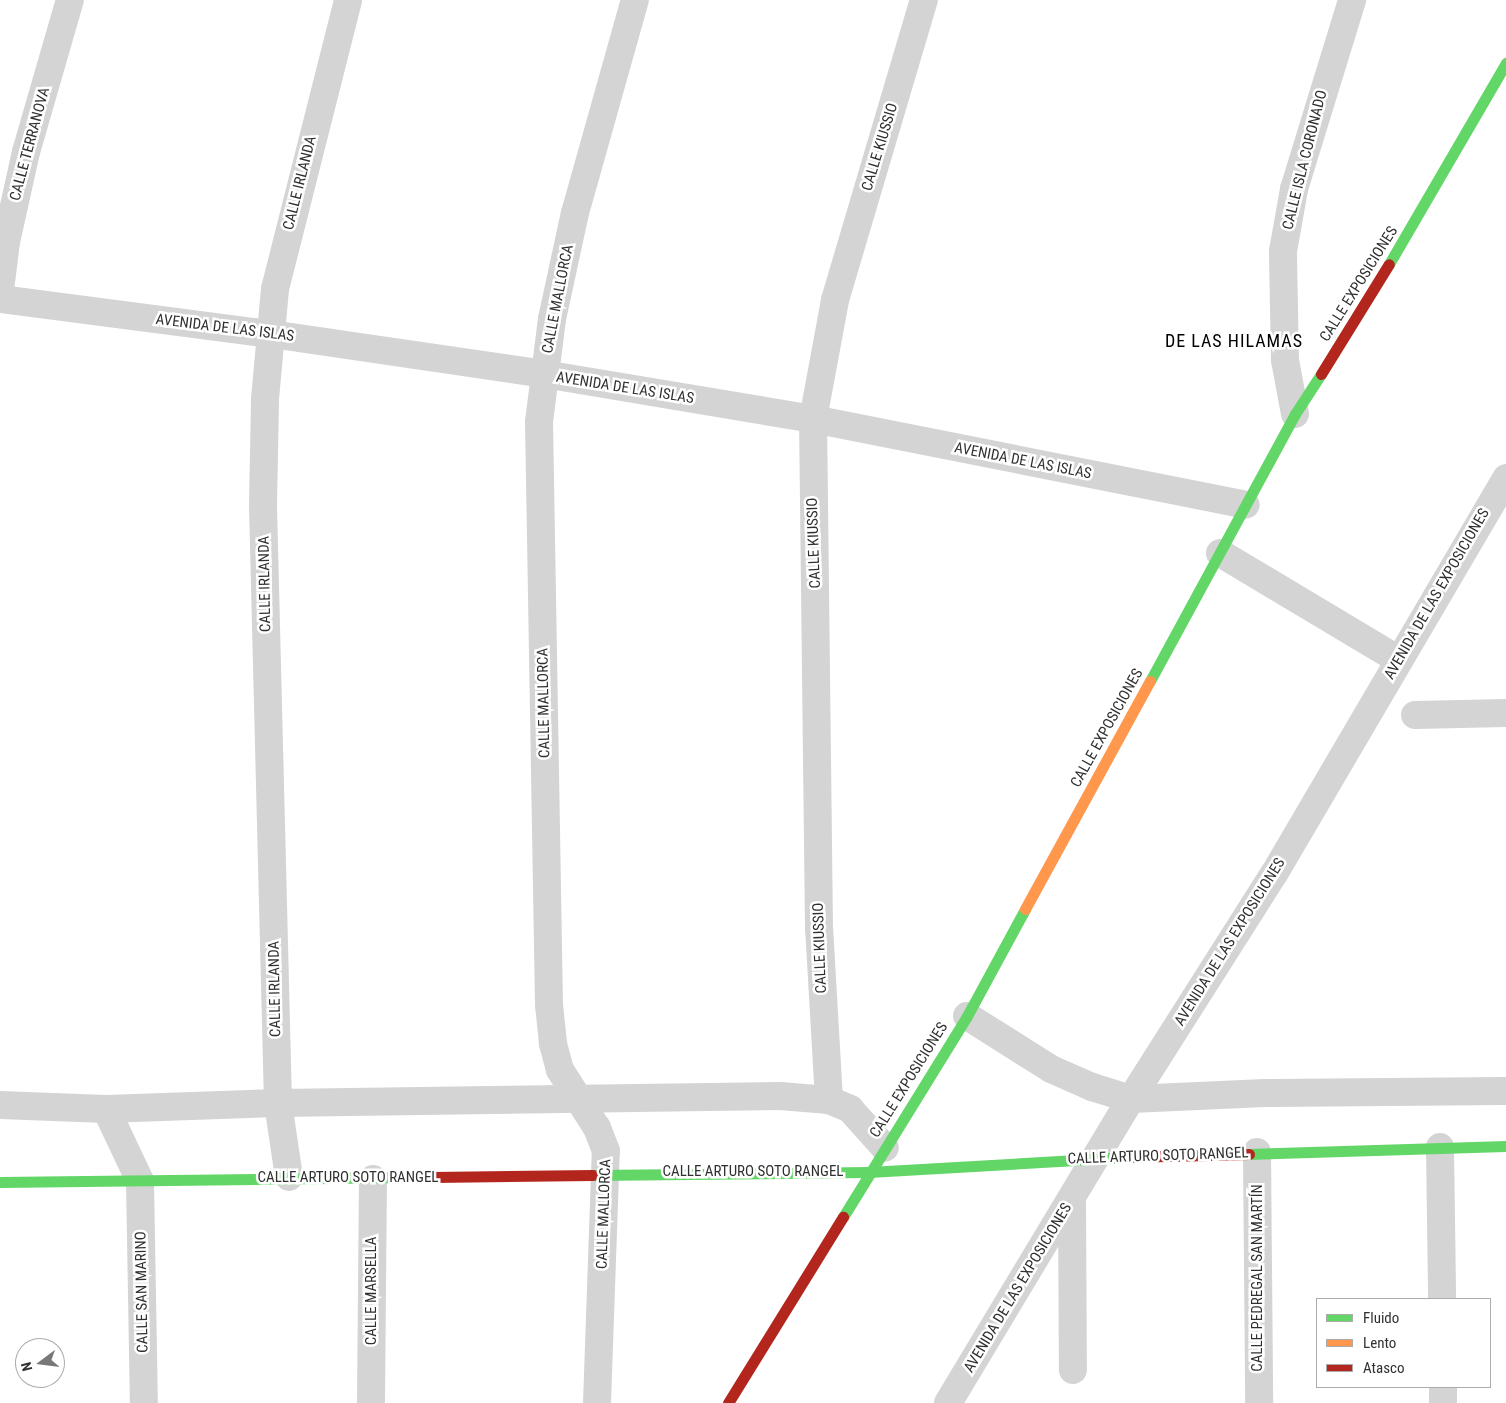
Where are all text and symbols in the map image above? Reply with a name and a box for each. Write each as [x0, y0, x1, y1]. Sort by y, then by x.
street label: CALLE TERRANOVA [6, 85, 54, 203]
street label: CALLE ISLA CORONADO [1279, 88, 1331, 232]
street label: CALLE KIUSSIO [858, 101, 902, 193]
street label: CALLE IRLANDA [280, 134, 320, 232]
street label: CALLE EXPOSICIONES [1316, 223, 1402, 345]
street label: CALLE MALLORCA [539, 243, 577, 355]
street label: AVENIDA DE LAS ISLAS [155, 311, 295, 345]
district label: DE LAS HILAMAS [1163, 330, 1305, 352]
street label: AVENIDA DE LAS ISLAS [555, 368, 695, 408]
street label: AVENIDA DE LAS ISLAS [953, 439, 1093, 483]
street label: CALLE KIUSSIO [803, 497, 825, 589]
street label: AVENIDA DE LAS EXPOSICIONES [1381, 505, 1493, 683]
street label: CALLE IRLANDA [255, 536, 275, 632]
street label: CALLE MALLORCA [534, 648, 554, 758]
street label: CALLE EXPOSICIONES [1067, 666, 1147, 790]
street label: AVENIDA DE LAS EXPOSICIONES [1171, 855, 1289, 1029]
street label: CALLE KIUSSIO [809, 902, 831, 994]
street label: CALLE IRLANDA [265, 941, 285, 1037]
street label: CALLE EXPOSICIONES [866, 1019, 952, 1141]
street label: CALLE ARTURO SOTO RANGEL [1067, 1144, 1249, 1168]
street label: CALLE MALLORCA [593, 1159, 615, 1269]
street label: CALLE ARTURO SOTO RANGEL [662, 1163, 844, 1181]
street label: CALLE ARTURO SOTO RANGEL [257, 1169, 439, 1187]
street label: CALLE PEDREGAL SAN MARTÍN [1249, 1184, 1267, 1372]
street label: AVENIDA DE LAS EXPOSICIONES [960, 1200, 1076, 1376]
street label: CALLE SAN MARINO [132, 1231, 152, 1353]
street label: CALLE MARSELLA [363, 1237, 381, 1345]
legend [1316, 1298, 1491, 1388]
text: Fluido [1363, 1309, 1399, 1327]
text: Lento [1363, 1334, 1396, 1352]
north arrow [15, 1338, 65, 1388]
text: Atasco [1363, 1359, 1404, 1377]
text: N [18, 1360, 35, 1373]

